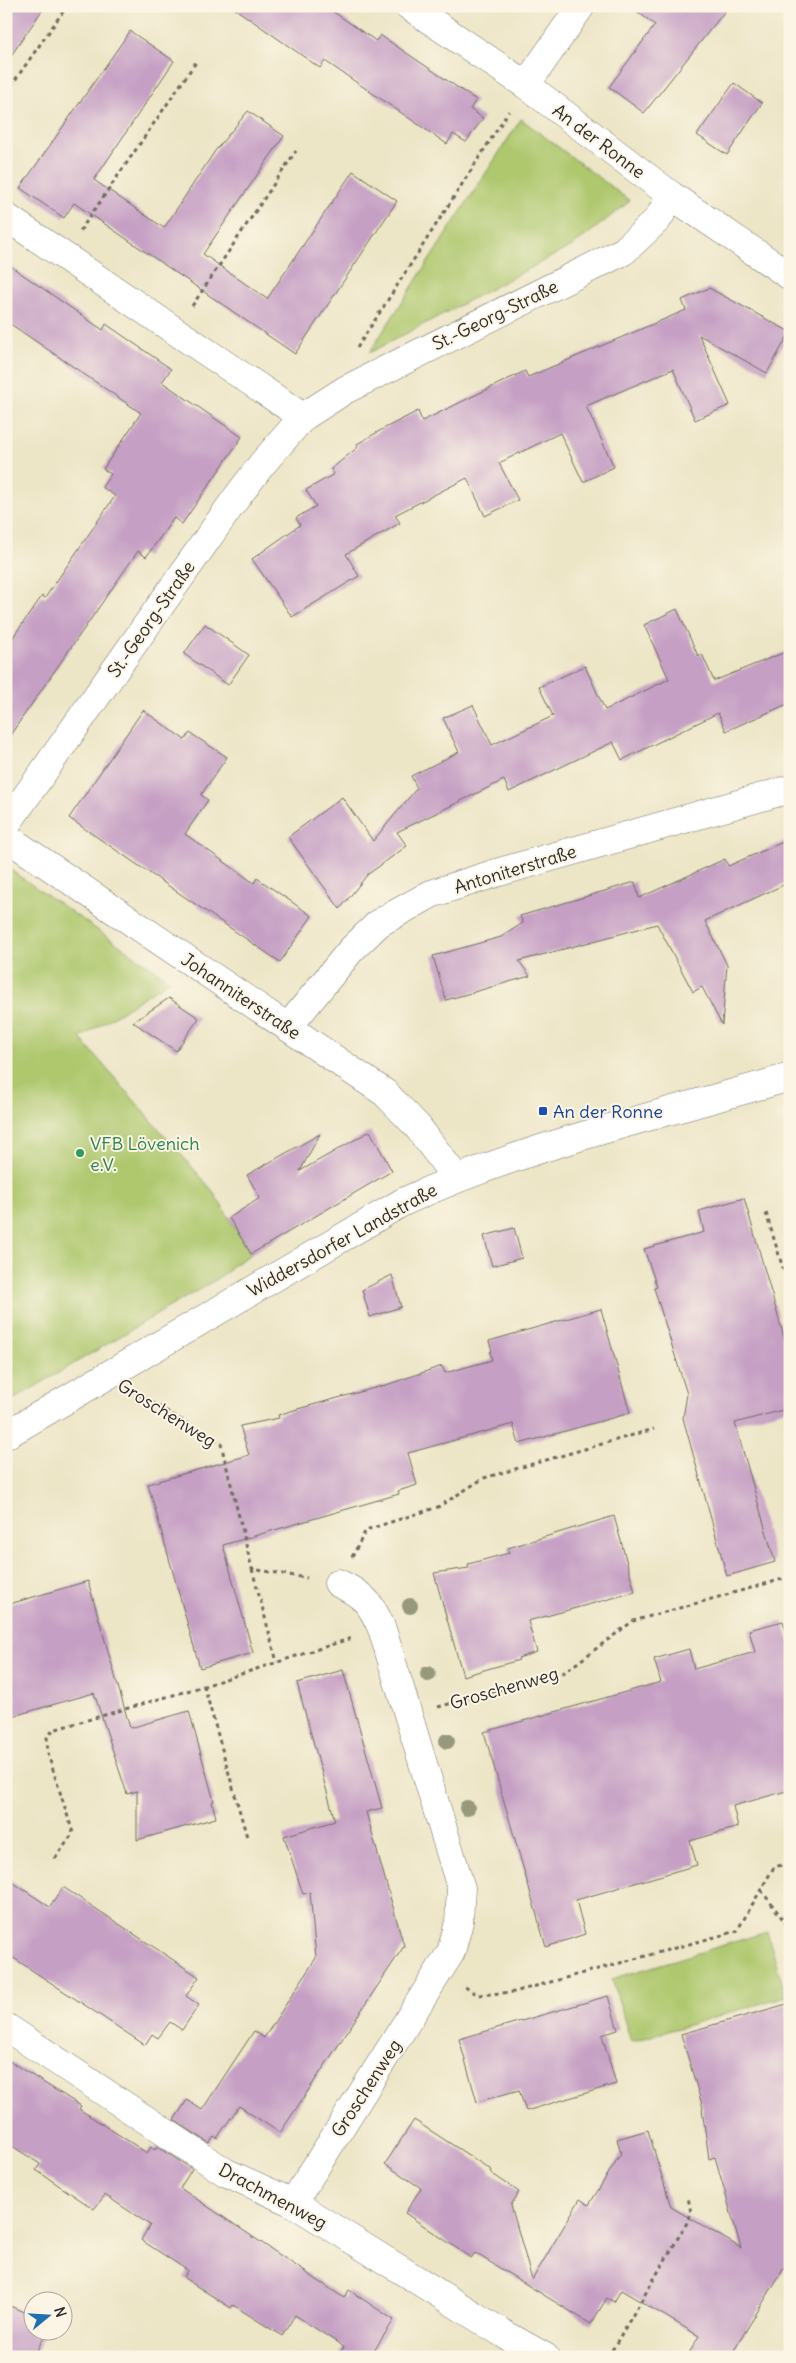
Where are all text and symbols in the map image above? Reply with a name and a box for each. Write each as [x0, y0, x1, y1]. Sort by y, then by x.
street label: An der Ronne [548, 99, 650, 183]
street label: St.-Georg-Straße [428, 275, 562, 355]
street label: St.-Georg-Straße [102, 556, 200, 682]
street label: Antoniterstraße [451, 840, 579, 898]
street label: Johanniterstraße [177, 948, 305, 1044]
place label: An der Ronne [553, 1100, 663, 1123]
marker: An der Ronne [537, 1105, 549, 1117]
place label: VFB Lövenich e.V. [90, 1132, 200, 1176]
marker: VFB Lövenich e.V. [74, 1147, 86, 1159]
street label: Widdersdorfer Landstraße [243, 1178, 441, 1302]
street label: Groschenweg [113, 1374, 221, 1452]
street label: Groschenweg [447, 1662, 561, 1714]
street label: Groschenweg [326, 2035, 406, 2141]
street label: Drachmenweg [215, 2158, 331, 2234]
north arrow [22, 2290, 72, 2340]
text: N [50, 2305, 70, 2319]

